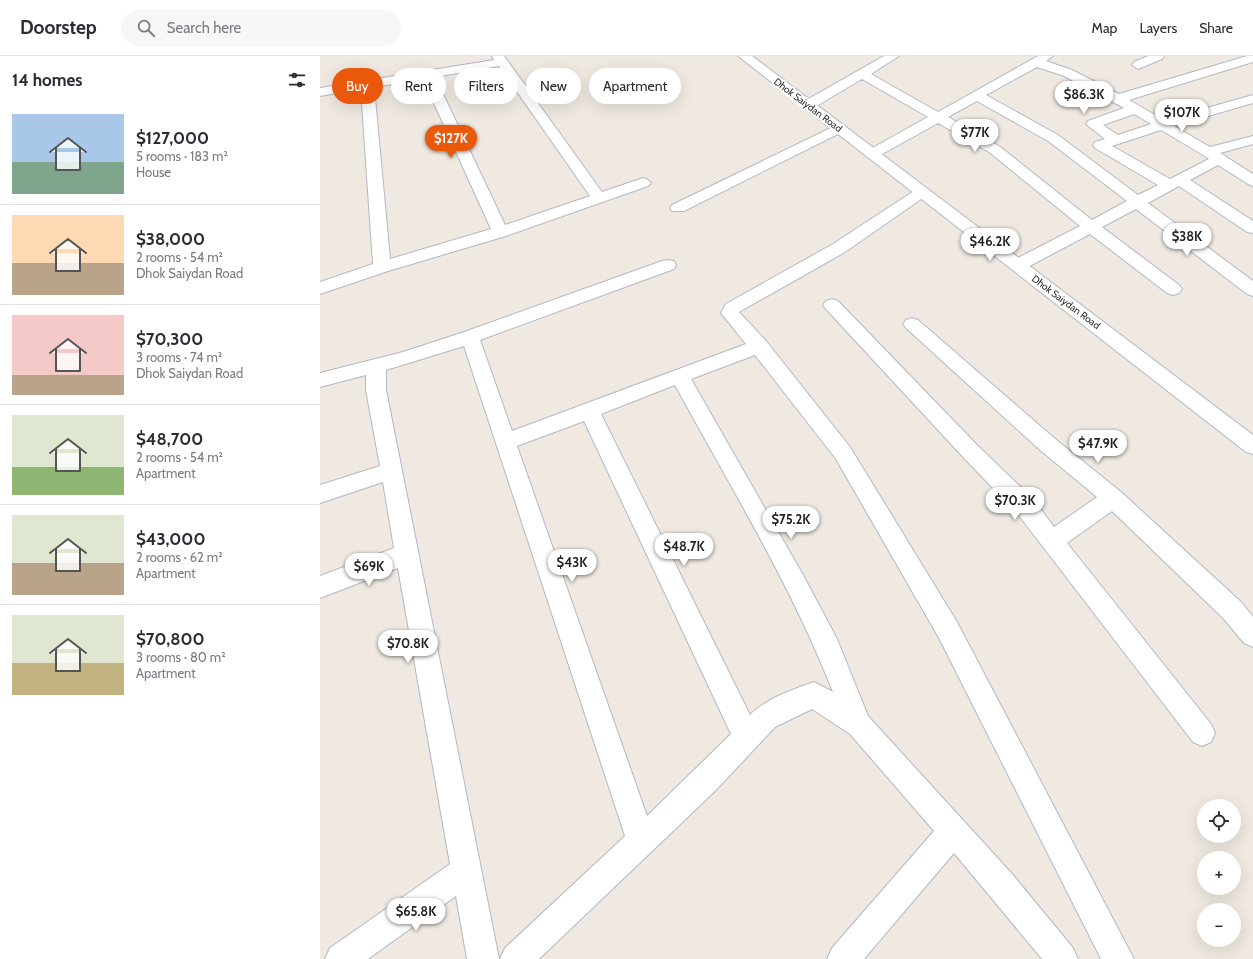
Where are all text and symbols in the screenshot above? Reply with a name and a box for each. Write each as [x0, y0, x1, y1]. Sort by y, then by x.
search box [121, 10, 401, 46]
text: Doorstep [20, 16, 97, 39]
icon: search [135, 17, 157, 39]
text: Search here [167, 19, 241, 37]
text: Map [1092, 19, 1117, 37]
text: Layers [1139, 19, 1177, 37]
text: Share [1199, 19, 1233, 37]
chip: Buy [332, 68, 383, 104]
chip: Rent [391, 68, 446, 104]
chip: Filters [454, 68, 518, 104]
chip: New [526, 68, 581, 104]
chip: Apartment [589, 68, 681, 104]
icon: filters [286, 69, 308, 91]
text: 14 homes [12, 70, 82, 90]
street label: Dhok Saiydan Road [771, 75, 845, 135]
pin: $86.3K [1051, 81, 1117, 115]
text: $86.3K [1064, 86, 1104, 102]
pin: $107K [1154, 99, 1210, 133]
text: $107K [1164, 104, 1200, 120]
pin: $77K [951, 119, 999, 153]
text: $77K [961, 124, 989, 140]
pin: $127K [423, 125, 479, 159]
text: $127,000 [136, 128, 209, 148]
icon: home [44, 130, 92, 178]
text: $127K [434, 130, 468, 146]
text: 5 rooms · 183 m² [136, 148, 228, 164]
text: House [136, 164, 171, 180]
pin: $38K [1163, 223, 1211, 257]
pin: $46.2K [957, 228, 1023, 262]
text: $38K [1172, 228, 1202, 244]
text: $38,000 [136, 229, 205, 249]
icon: home [44, 231, 92, 279]
text: $46.2K [970, 233, 1010, 249]
text: 2 rooms · 54 m² [136, 249, 223, 265]
text: Dhok Saiydan Road [136, 265, 243, 281]
street label: Dhok Saiydan Road [1029, 272, 1103, 332]
text: $70,300 [136, 329, 203, 349]
icon: home [44, 331, 92, 379]
text: 3 rooms · 74 m² [136, 349, 222, 365]
text: Dhok Saiydan Road [136, 365, 243, 381]
text: $48,700 [136, 429, 203, 449]
pin: $47.9K [1065, 430, 1131, 464]
icon: home [44, 431, 92, 479]
text: $47.9K [1078, 435, 1118, 451]
text: 2 rooms · 54 m² [136, 449, 223, 465]
text: Apartment [136, 465, 196, 481]
pin: $70.3K [982, 487, 1048, 521]
text: $70.3K [994, 492, 1036, 508]
pin: $75.2K [758, 506, 824, 540]
text: $75.2K [771, 511, 811, 527]
text: $43,000 [136, 529, 205, 549]
icon: home [44, 531, 92, 579]
pin: $48.7K [651, 533, 717, 567]
text: $48.7K [663, 538, 705, 554]
text: 2 rooms · 62 m² [136, 549, 223, 565]
pin: $43K [548, 549, 596, 583]
pin: $69K [345, 553, 393, 587]
text: $43K [557, 554, 587, 570]
text: $69K [354, 558, 384, 574]
text: Apartment [136, 565, 196, 581]
text: $70,800 [136, 629, 204, 649]
pin: $70.8K [375, 630, 441, 664]
icon: home [44, 631, 92, 679]
text: $70.8K [387, 635, 429, 651]
text: 3 rooms · 80 m² [136, 649, 226, 665]
text: Apartment [136, 665, 196, 681]
map controls [1197, 799, 1241, 947]
button: locate [1197, 799, 1241, 843]
button: + [1197, 851, 1241, 895]
pin: $65.8K [383, 898, 449, 932]
text: $65.8K [396, 903, 436, 919]
button: − [1197, 903, 1241, 947]

